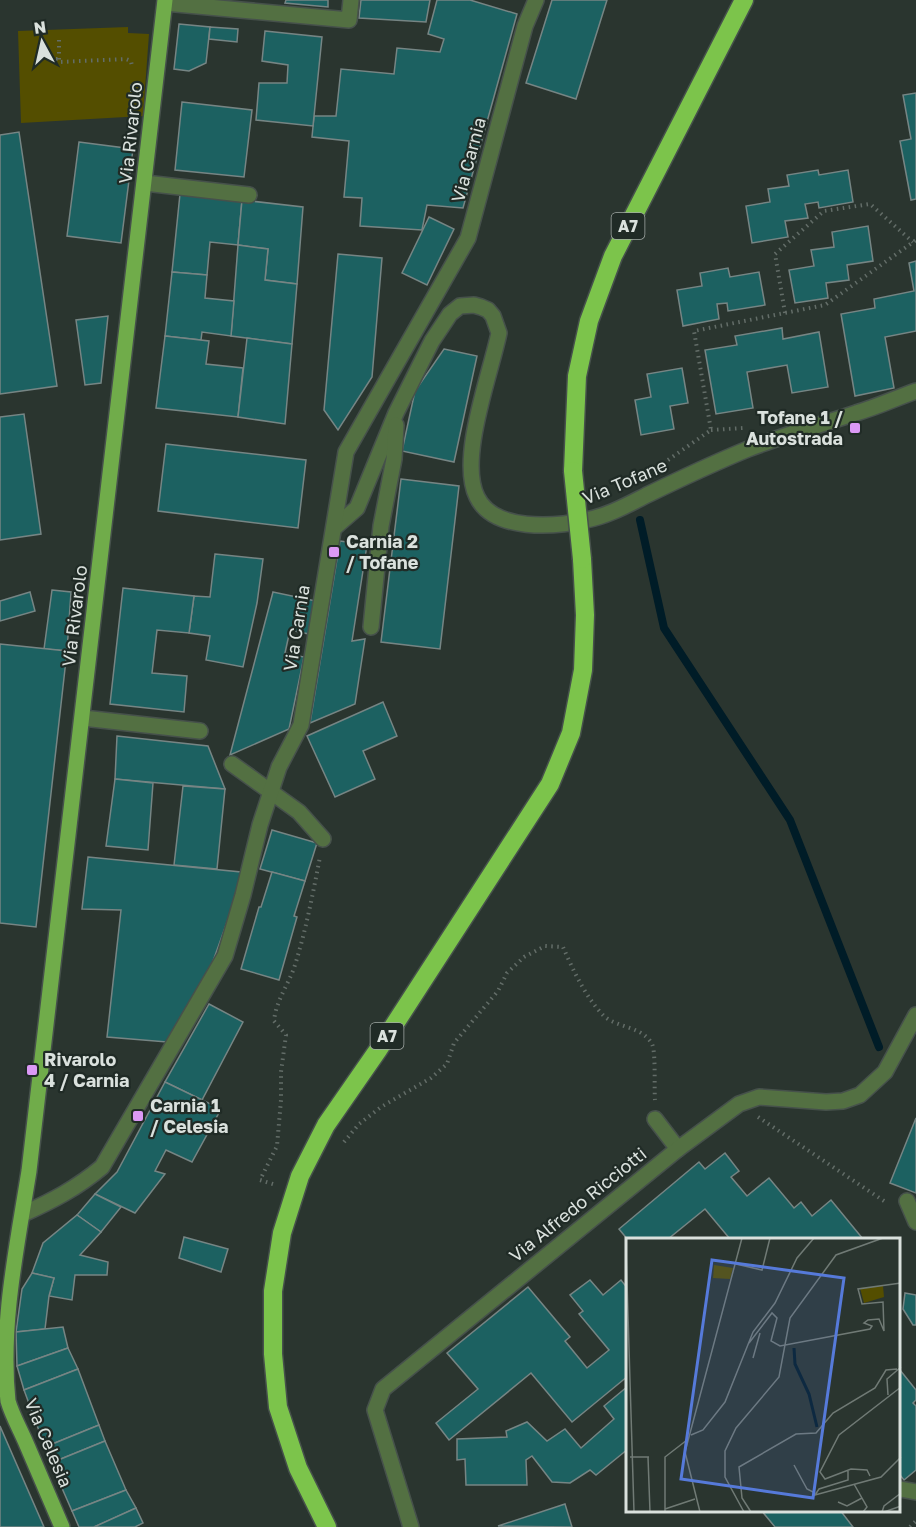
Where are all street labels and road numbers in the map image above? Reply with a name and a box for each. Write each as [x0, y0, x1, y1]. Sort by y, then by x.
street label: Via Rivarolo [114, 81, 146, 185]
street label: Via Carnia [446, 115, 490, 205]
road number: A7 [612, 213, 644, 239]
street label: Via Tofane [579, 453, 670, 509]
street label: Via Rivarolo [57, 564, 91, 668]
street label: Via Carnia [278, 583, 314, 673]
road number: A7 [370, 1023, 404, 1049]
street label: Via Alfredo Ricciotti [504, 1142, 650, 1266]
street label: Via Celesia [20, 1395, 78, 1491]

